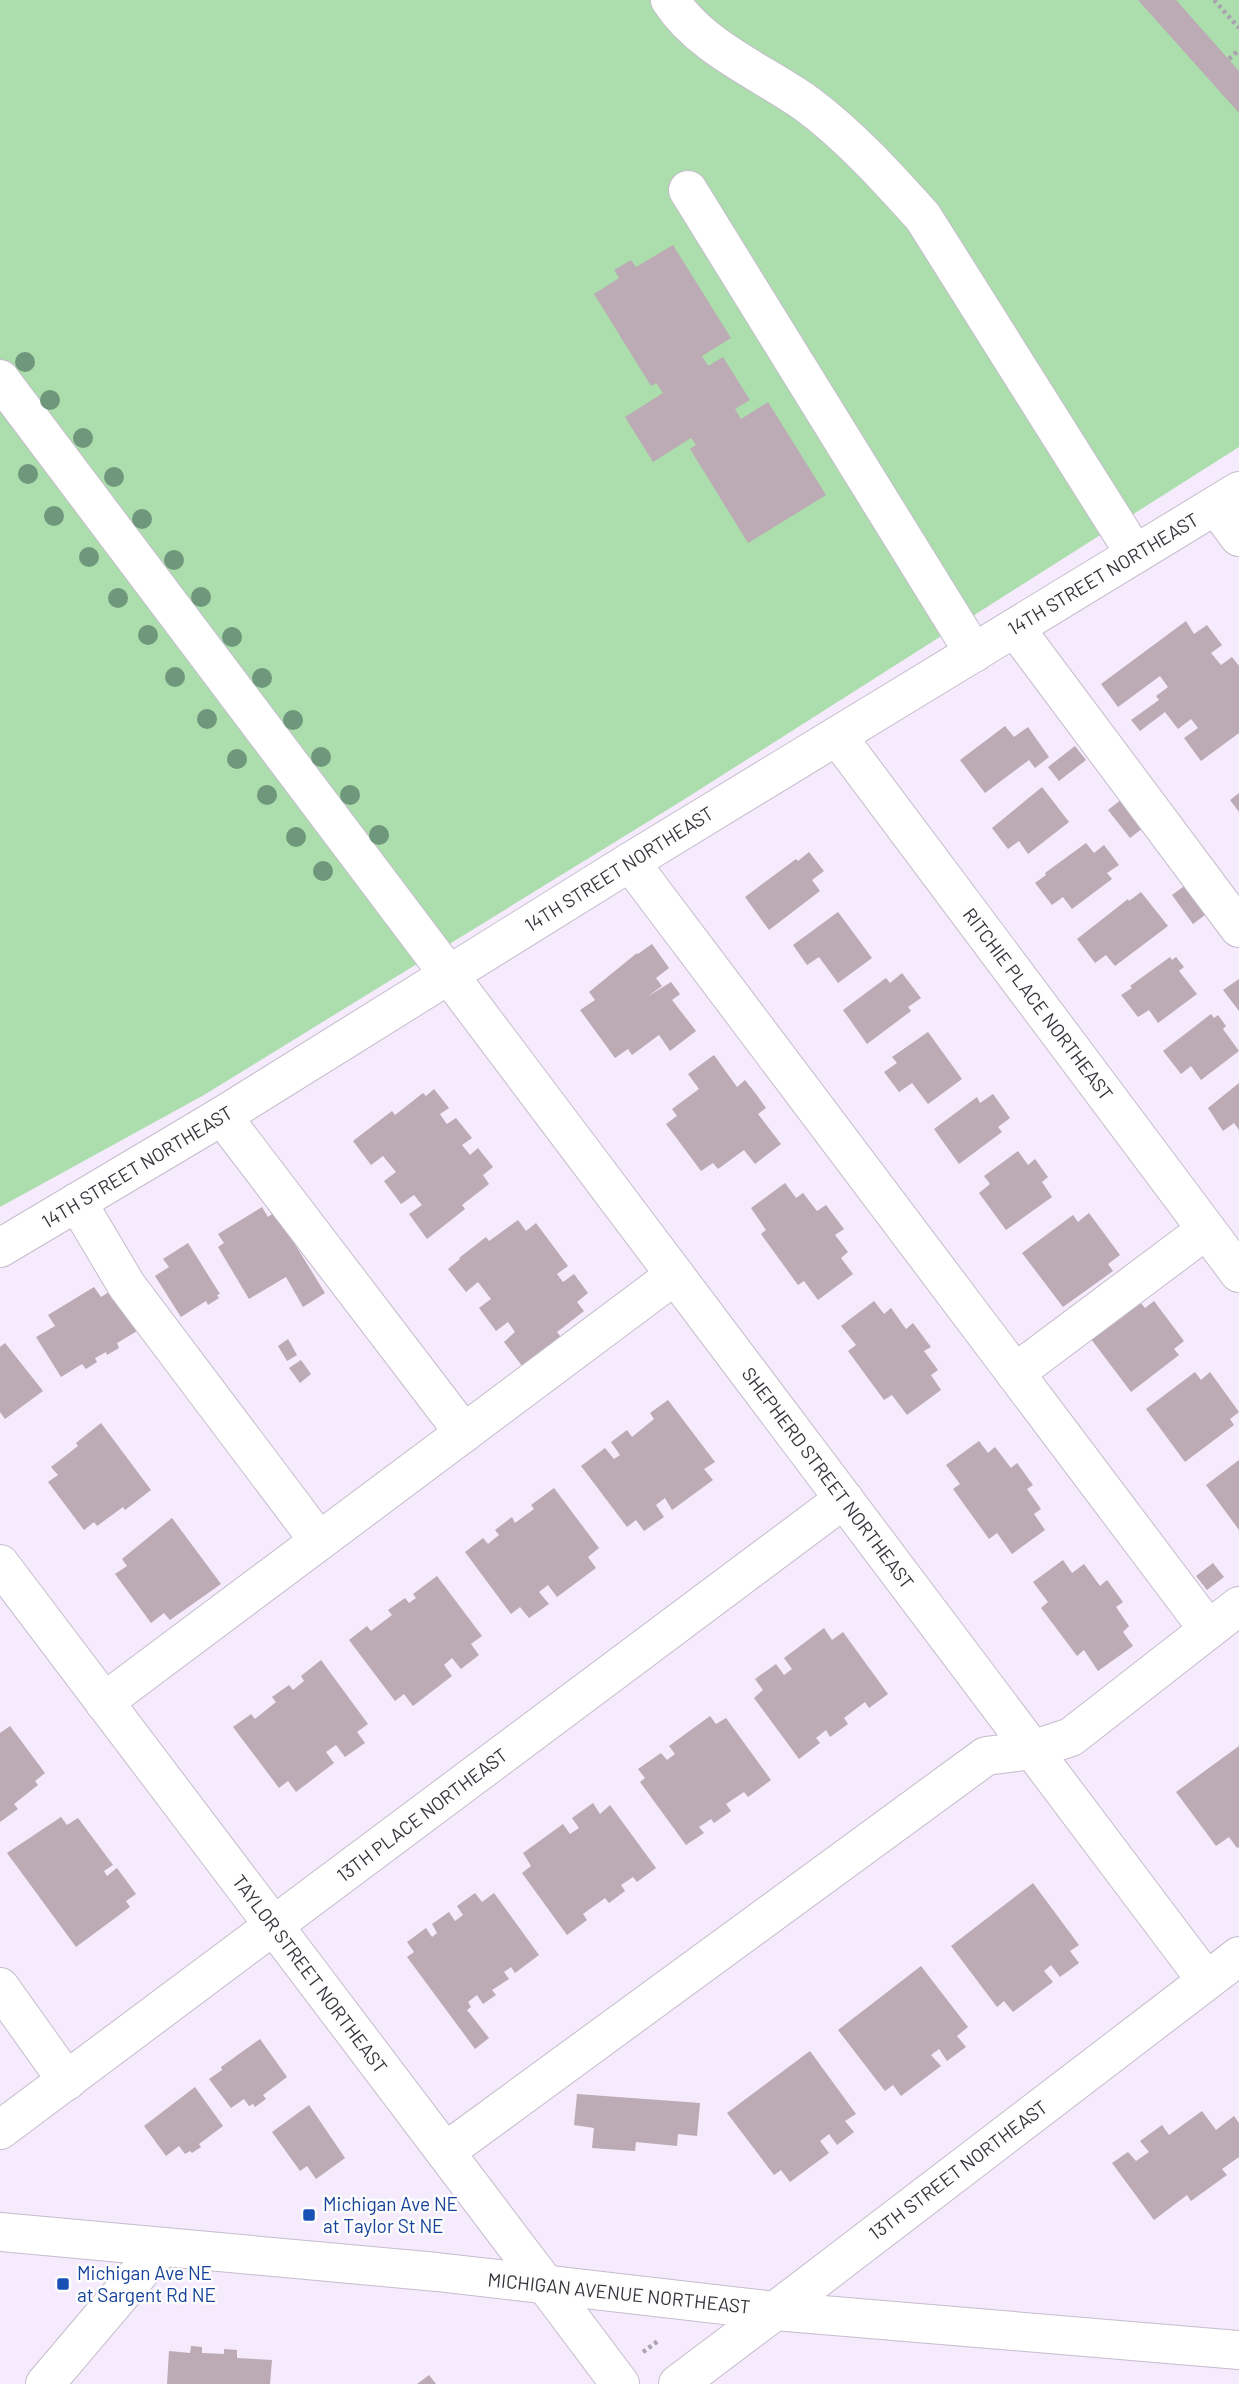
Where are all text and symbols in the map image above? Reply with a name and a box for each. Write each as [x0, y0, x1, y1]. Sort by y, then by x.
street label: 14TH STREET NORTHEAST [1003, 508, 1202, 640]
street label: 14TH STREET NORTHEAST [520, 801, 717, 936]
street label: RITCHIE PLACE NORTHEAST [959, 903, 1118, 1104]
street label: 14TH STREET NORTHEAST [37, 1101, 236, 1233]
street label: SHEPHERD STREET NORTHEAST [738, 1362, 919, 1593]
street label: 13TH PLACE NORTHEAST [332, 1743, 512, 1886]
street label: TAYLOR STREET NORTHEAST [228, 1870, 393, 2078]
street label: 13TH STREET NORTHEAST [864, 2095, 1052, 2244]
place label: Michigan Ave NE at Taylor St NE [323, 2192, 458, 2237]
marker: Michigan Ave NE at Taylor St NE [301, 2207, 317, 2223]
place label: Michigan Ave NE at Sargent Rd NE [77, 2261, 216, 2306]
street label: MICHIGAN AVENUE NORTHEAST [487, 2267, 752, 2318]
marker: Michigan Ave NE at Sargent Rd NE [55, 2276, 71, 2292]

